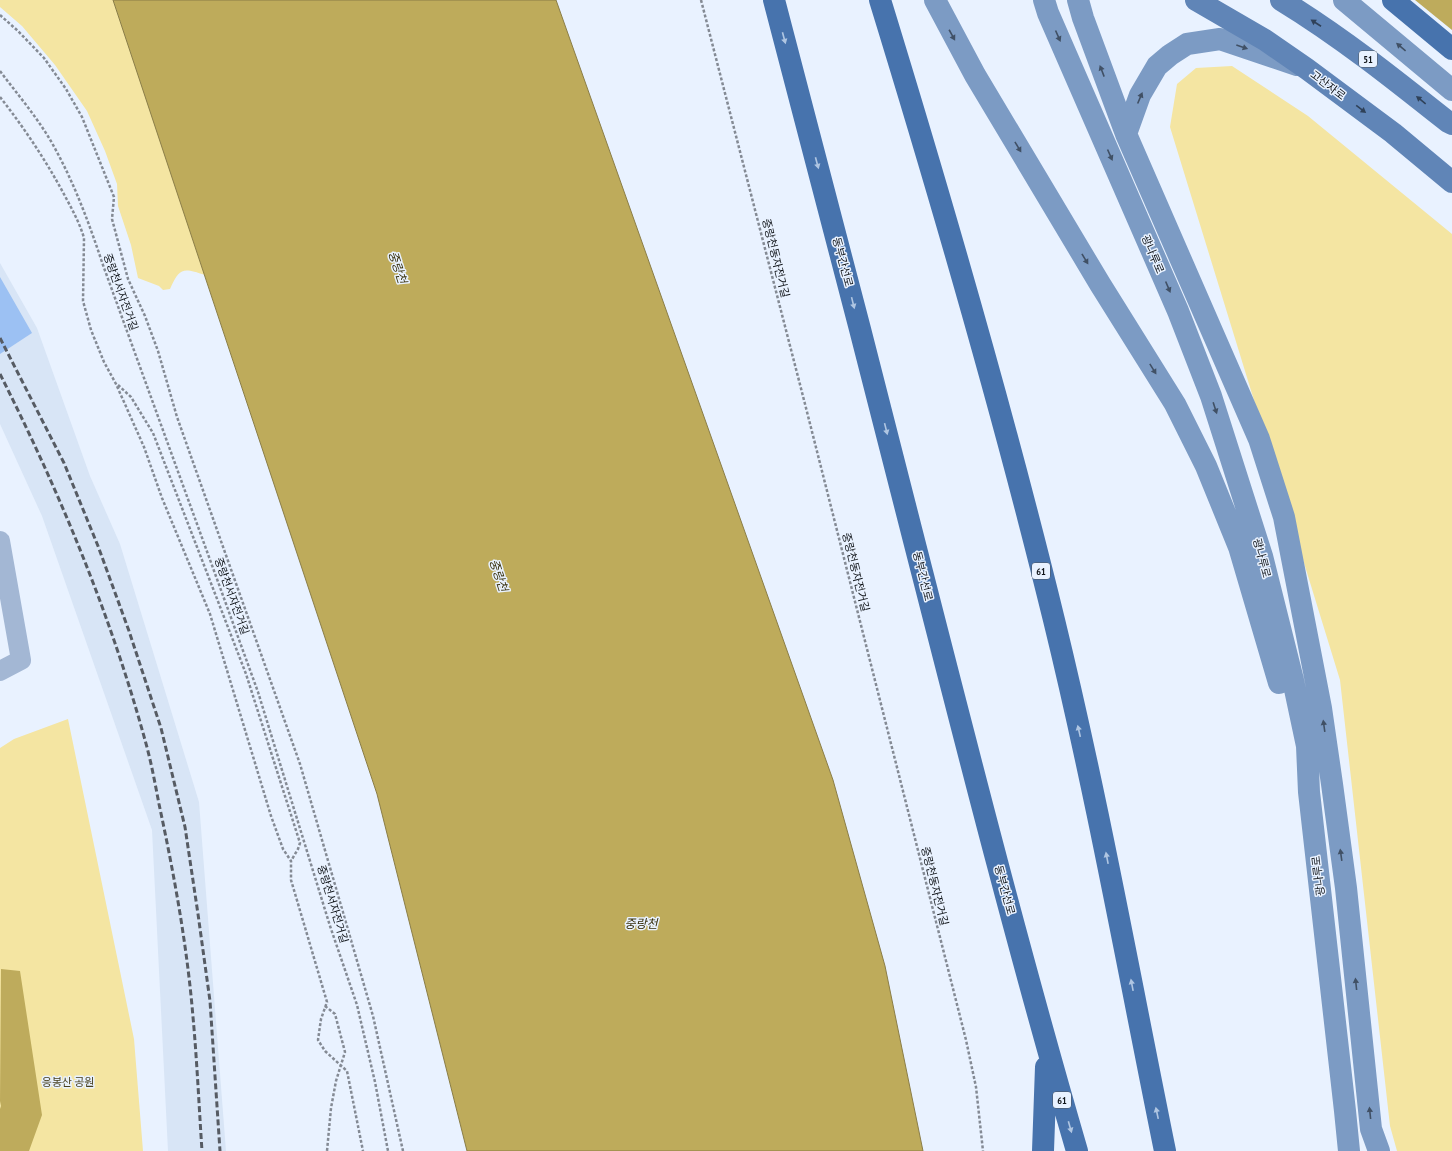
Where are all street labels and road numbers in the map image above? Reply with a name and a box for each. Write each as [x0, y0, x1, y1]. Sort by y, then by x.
road number: 51 [1359, 51, 1377, 67]
street label: 고산자로 [1308, 67, 1348, 103]
street label: 중랑천동자전거길 [759, 217, 793, 299]
street label: 광나루로 [1139, 233, 1167, 275]
street label: 동부간선로 [830, 236, 856, 288]
street label: 중랑천서자전거길 [101, 252, 141, 332]
street label: 중랑천동자전거길 [839, 531, 873, 613]
street label: 광나루로 [1250, 537, 1274, 579]
street label: 동부간선로 [910, 550, 936, 602]
street label: 중랑천서자전거길 [212, 556, 252, 636]
road number: 61 [1032, 563, 1050, 579]
street label: 중랑천동자전거길 [918, 845, 952, 927]
street label: 광나루로 [1309, 855, 1327, 897]
street label: 중랑천서자전거길 [314, 863, 352, 945]
street label: 동부간선로 [992, 864, 1018, 916]
road number: 61 [1053, 1092, 1071, 1108]

